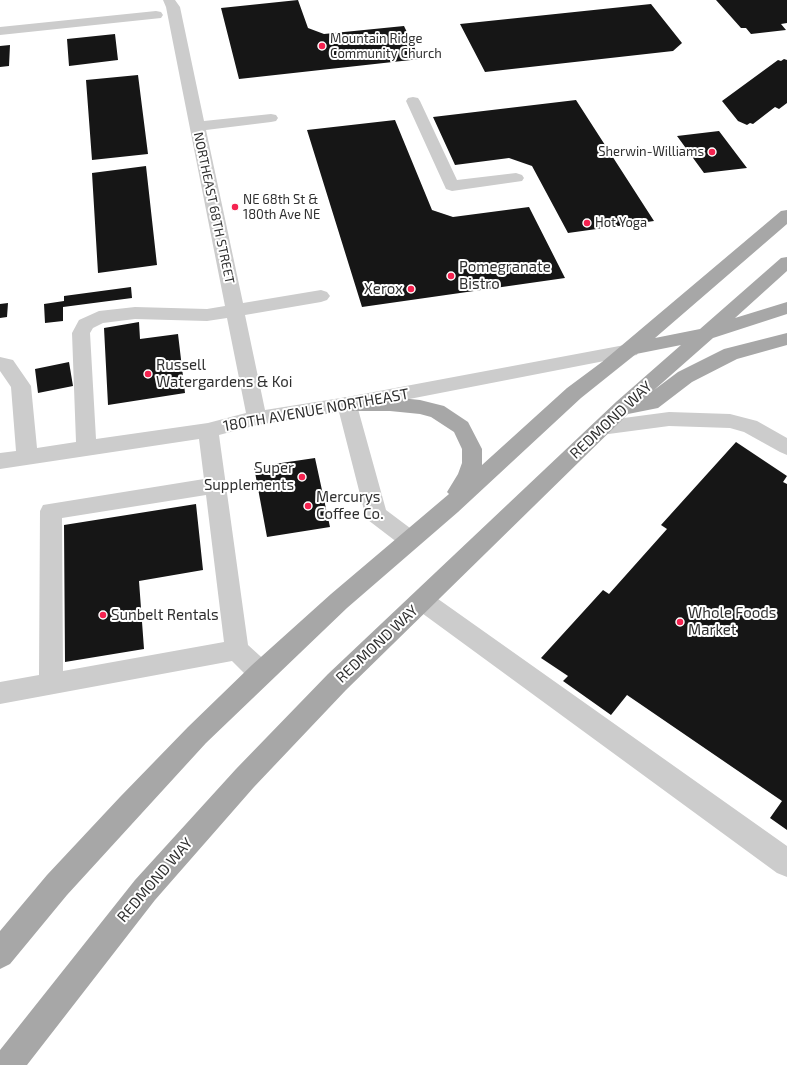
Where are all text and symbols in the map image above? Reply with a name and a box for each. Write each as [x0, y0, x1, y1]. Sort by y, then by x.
place label: Mountain Ridge Community Church [330, 31, 442, 62]
marker: Mountain Ridge Community Church [317, 41, 327, 51]
street label: NORTHEAST 68TH STREET [190, 131, 238, 285]
place label: Sherwin-Williams [598, 144, 704, 160]
marker: Sherwin-Williams [707, 147, 717, 157]
place label: NE 68th St & 180th Ave NE [243, 192, 320, 223]
marker: NE 68th St & 180th Ave NE [230, 202, 240, 212]
place label: Hot Yoga [595, 215, 647, 231]
marker: Hot Yoga [582, 218, 592, 228]
place label: Pomegranate Bistro [459, 258, 551, 293]
marker: Pomegranate Bistro [446, 271, 456, 281]
place label: Xerox [364, 280, 403, 298]
marker: Xerox [406, 284, 416, 294]
place label: Russell Watergardens & Koi [156, 356, 293, 391]
marker: Russell Watergardens & Koi [143, 369, 153, 379]
street label: REDMOND WAY [566, 377, 656, 463]
street label: 180TH AVENUE NORTHEAST [222, 385, 410, 435]
place label: Super Supplements [204, 459, 294, 494]
marker: Super Supplements [297, 472, 307, 482]
place label: Mercurys Coffee Co. [316, 488, 384, 523]
marker: Mercurys Coffee Co. [303, 501, 313, 511]
street label: REDMOND WAY [332, 601, 422, 687]
place label: Whole Foods Market [688, 604, 776, 639]
place label: Sunbelt Rentals [111, 606, 219, 624]
marker: Sunbelt Rentals [98, 610, 108, 620]
marker: Whole Foods Market [675, 617, 685, 627]
street label: REDMOND WAY [114, 834, 196, 926]

